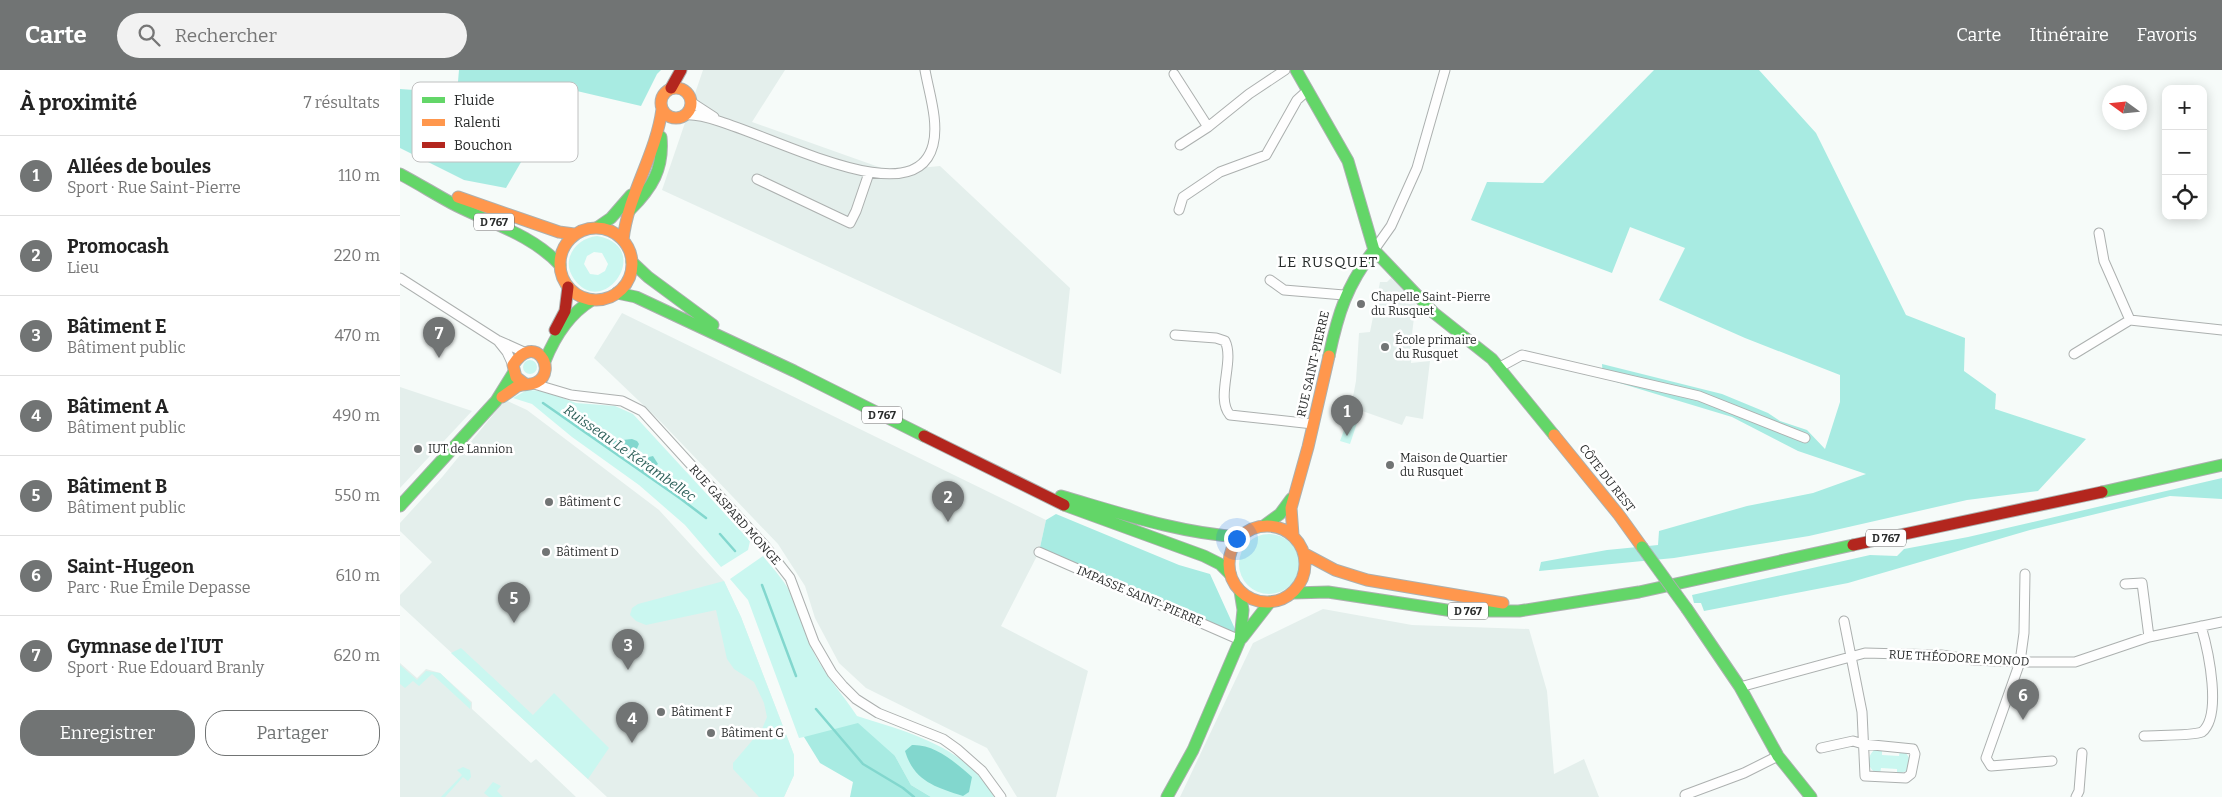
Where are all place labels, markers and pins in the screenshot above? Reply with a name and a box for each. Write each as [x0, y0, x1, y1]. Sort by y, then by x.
place label: Chapelle Saint-Pierre du Rusquet [1371, 290, 1490, 318]
marker: Chapelle Saint-Pierre du Rusquet [1355, 298, 1367, 310]
pin: 7 [423, 317, 455, 358]
place label: École primaire du Rusquet [1395, 332, 1477, 361]
marker: École primaire du Rusquet [1379, 341, 1391, 353]
pin: 1 [1331, 395, 1363, 436]
place label: IUT de Lannion [428, 442, 513, 456]
marker: IUT de Lannion [412, 443, 424, 455]
place label: Maison de Quartier du Rusquet [1400, 451, 1508, 479]
marker: Maison de Quartier du Rusquet [1384, 459, 1396, 471]
pin: 2 [932, 481, 964, 522]
place label: Bâtiment C [559, 495, 621, 509]
marker: Bâtiment C [543, 496, 555, 508]
place label: Bâtiment D [556, 545, 619, 559]
marker: Bâtiment D [540, 546, 552, 558]
pin: 5 [498, 582, 530, 623]
pin: 3 [612, 629, 644, 670]
pin: 6 [2007, 679, 2039, 720]
pin: 4 [616, 702, 648, 743]
place label: Bâtiment F [671, 705, 732, 719]
marker: Bâtiment F [655, 706, 667, 718]
place label: Bâtiment G [721, 726, 784, 740]
marker: Bâtiment G [705, 727, 717, 739]

